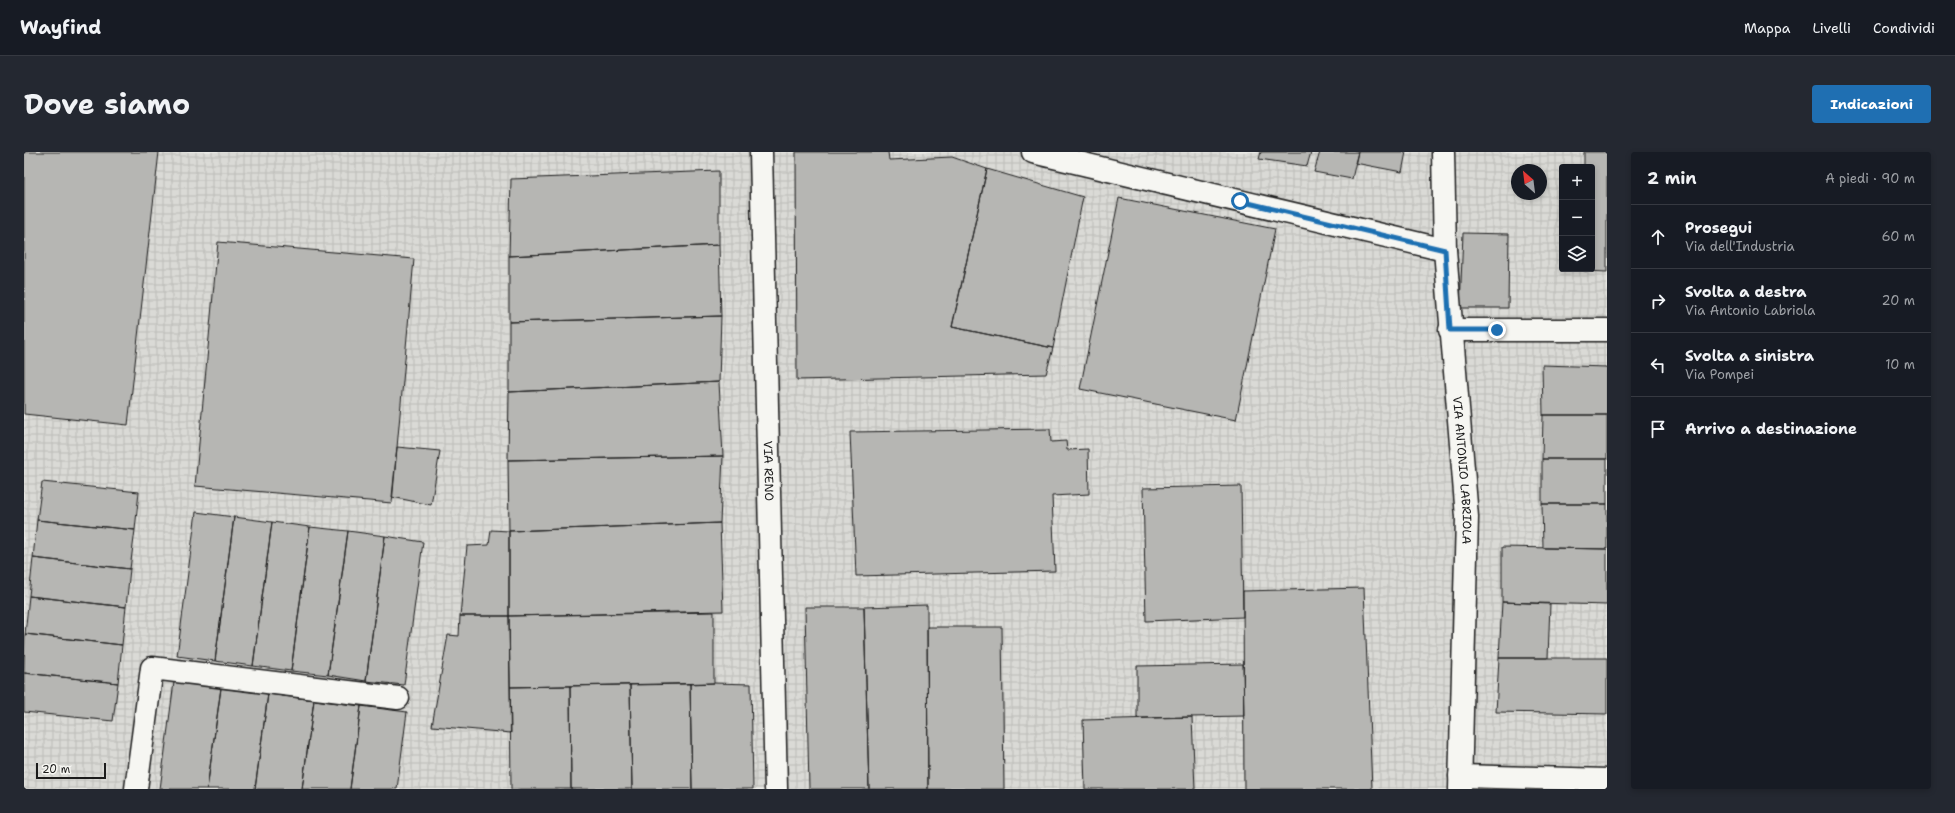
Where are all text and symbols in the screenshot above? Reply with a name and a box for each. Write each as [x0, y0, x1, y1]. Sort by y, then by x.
text: Wayfind [20, 15, 101, 40]
text: Mappa [1744, 19, 1791, 37]
text: Livelli [1813, 19, 1851, 37]
text: Condividi [1873, 19, 1935, 37]
text: Dove siamo [24, 85, 190, 123]
button: Indicazioni [1812, 85, 1931, 123]
north arrow [1511, 164, 1547, 200]
map controls [1559, 164, 1595, 272]
button: + [1559, 164, 1595, 200]
text: 2 min [1647, 167, 1697, 189]
text: A piedi · 90 m [1825, 170, 1915, 187]
route start [1231, 192, 1249, 210]
button: − [1559, 200, 1595, 236]
text: Prosegui [1685, 218, 1752, 238]
icon: ahead [1647, 226, 1669, 248]
text: 60 m [1882, 228, 1915, 245]
button: layers [1559, 236, 1595, 272]
text: Via dell'Industria [1685, 238, 1795, 255]
text: Svolta a destra [1685, 282, 1807, 302]
icon: right [1647, 290, 1669, 312]
text: 20 m [1882, 292, 1915, 309]
text: Via Antonio Labriola [1685, 302, 1815, 319]
route end [1488, 321, 1506, 339]
text: Svolta a sinistra [1685, 346, 1814, 366]
icon: left [1647, 354, 1669, 376]
text: 10 m [1885, 356, 1915, 373]
text: Via Pompei [1685, 366, 1754, 383]
street label: VIA ANTONIO LABRIOLA [1449, 396, 1475, 545]
icon: arrive [1647, 418, 1669, 440]
text: Arrivo a destinazione [1685, 419, 1857, 439]
street label: VIA RENO [760, 441, 777, 501]
scale bar [36, 761, 106, 780]
text: 20 m [42, 762, 70, 777]

